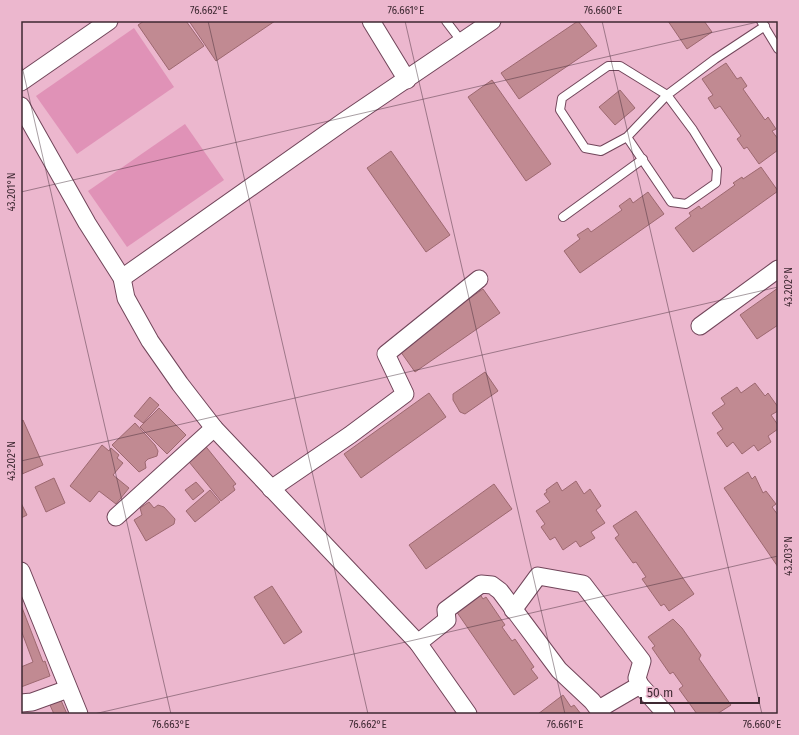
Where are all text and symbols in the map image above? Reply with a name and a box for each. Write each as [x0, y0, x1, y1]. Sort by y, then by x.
text: 76.662°E [190, 5, 228, 17]
text: 76.661°E [388, 5, 424, 17]
text: 76.660°E [584, 5, 622, 17]
text: 43.201°N [6, 172, 18, 212]
text: 43.202°N [783, 267, 795, 307]
text: 43.202°N [6, 441, 18, 481]
text: 43.203°N [783, 536, 795, 576]
scale bar [641, 679, 759, 705]
text: 50 m [647, 686, 673, 700]
text: 76.663°E [152, 719, 190, 731]
text: 76.662°E [349, 719, 387, 731]
text: 76.661°E [547, 719, 583, 731]
text: 76.660°E [743, 719, 781, 731]

